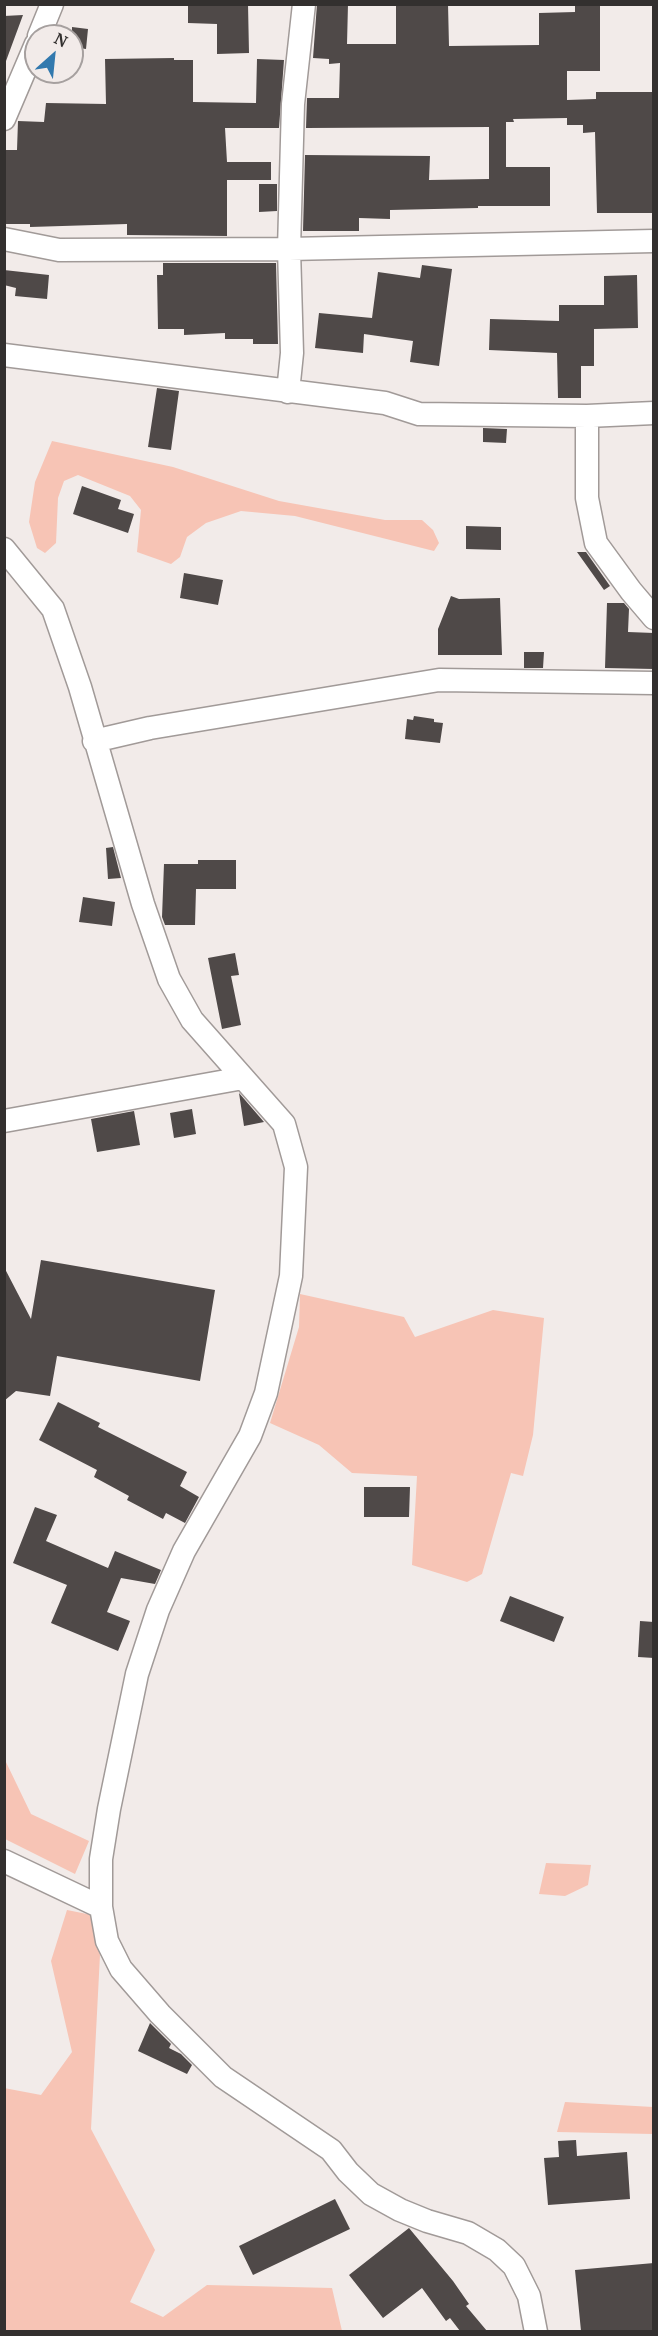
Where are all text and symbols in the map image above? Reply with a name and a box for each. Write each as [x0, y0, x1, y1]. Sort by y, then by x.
north arrow [24, 24, 84, 84]
text: N [51, 27, 72, 52]

